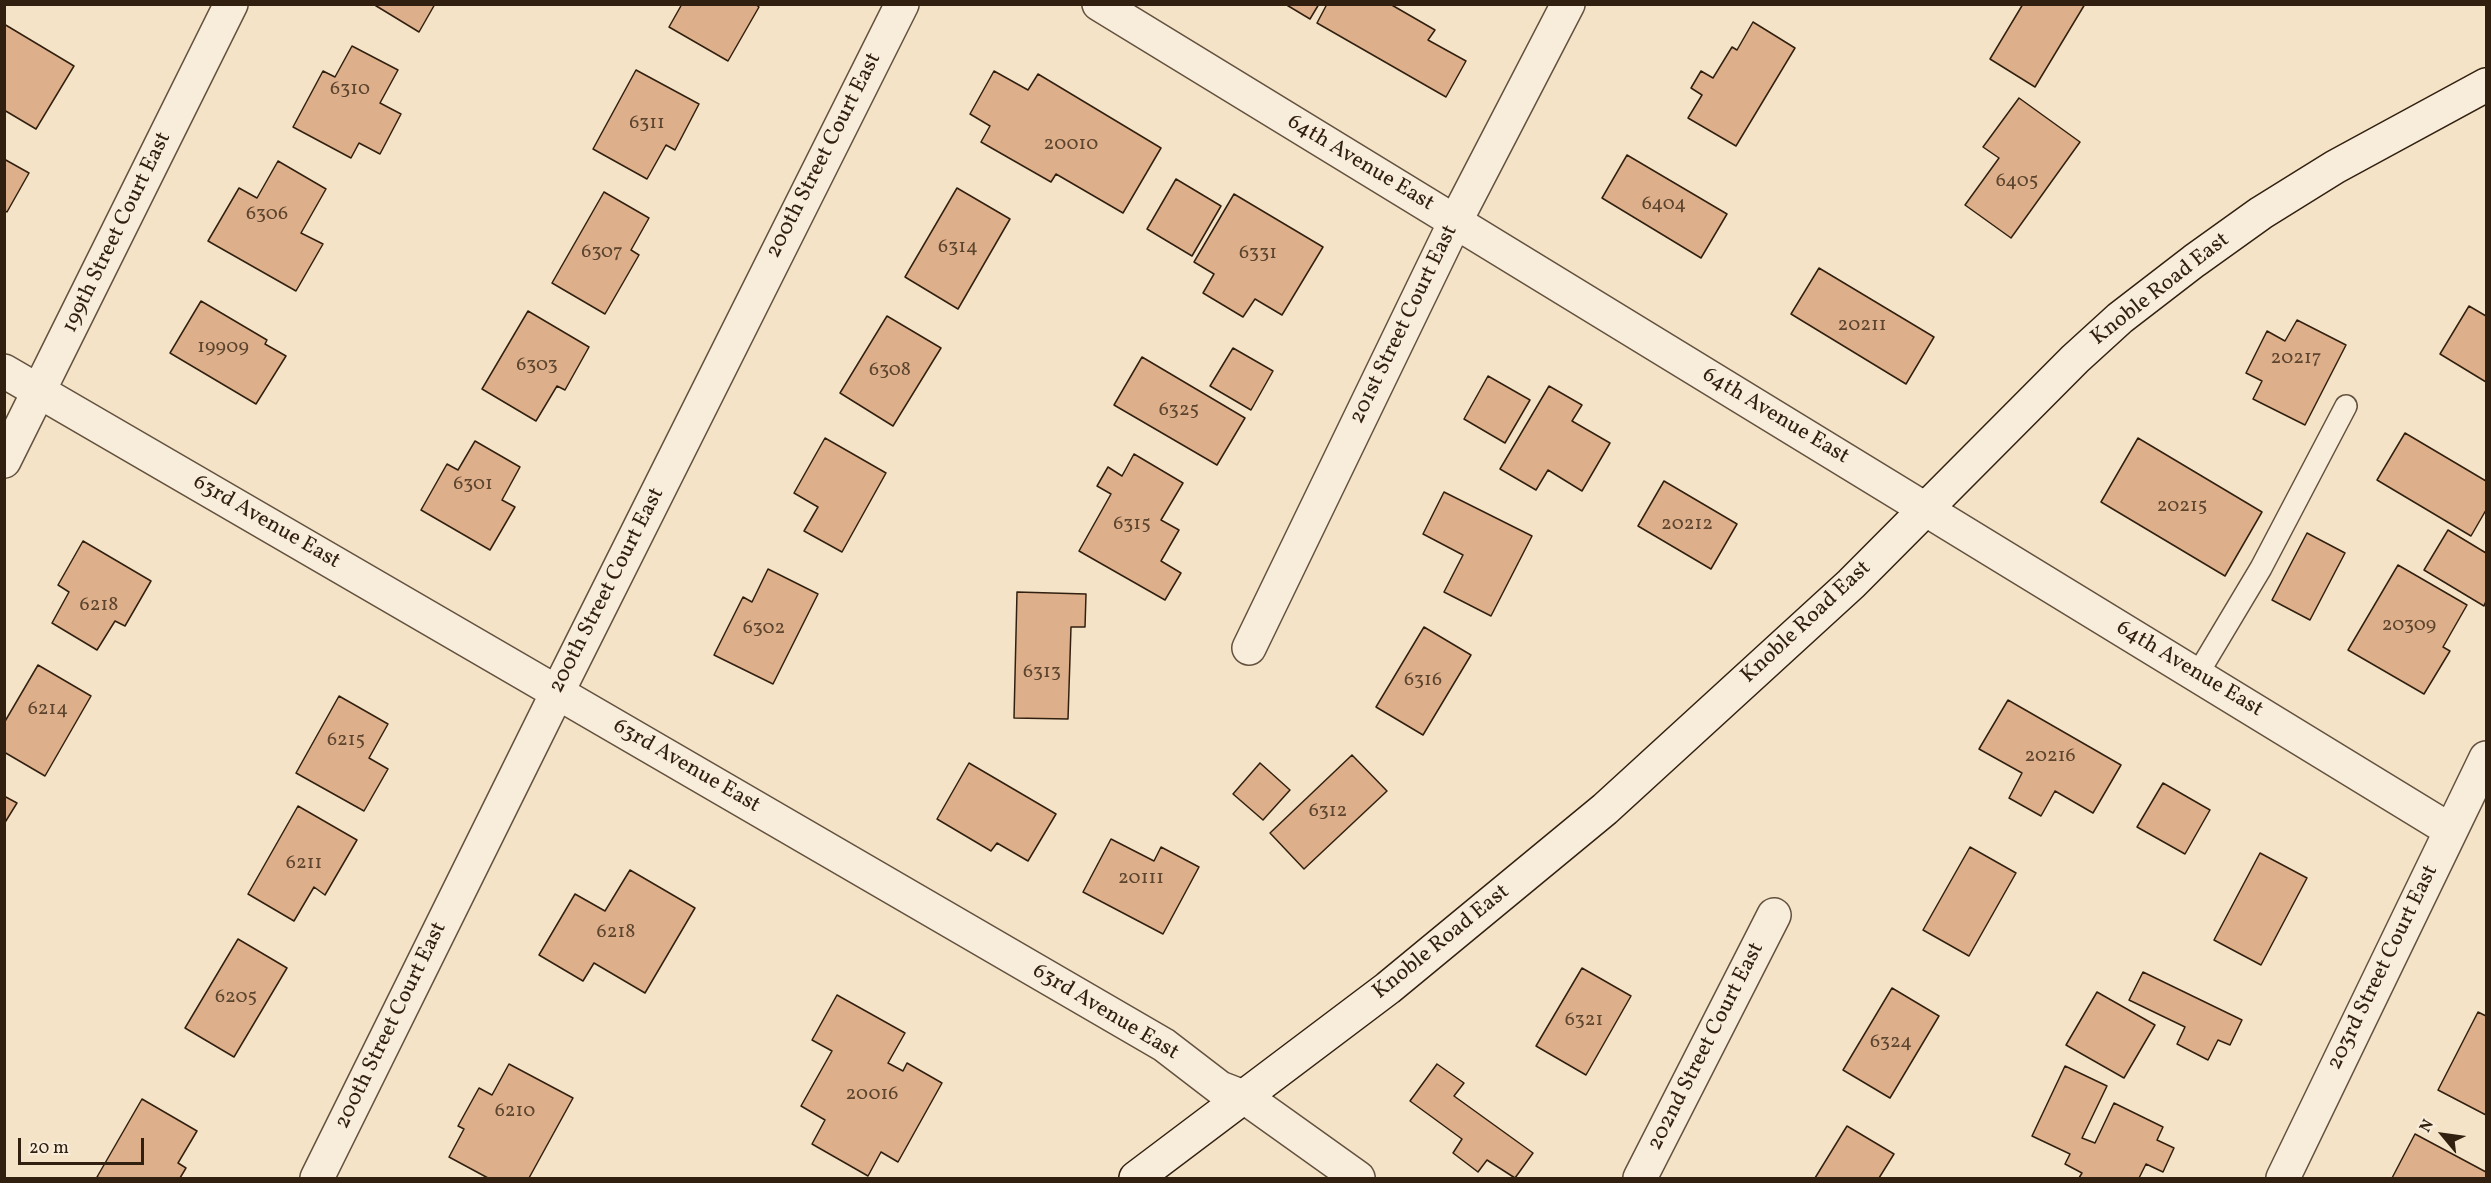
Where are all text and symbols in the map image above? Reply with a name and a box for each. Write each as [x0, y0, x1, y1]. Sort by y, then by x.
street label: 200th Street Court East [762, 49, 888, 263]
house number: 6310 [330, 78, 370, 102]
street label: 64th Avenue East [1282, 110, 1438, 218]
house number: 6311 [629, 112, 665, 136]
street label: 199th Street Court East [58, 128, 178, 338]
house number: 20010 [1044, 133, 1098, 157]
house number: 6405 [1996, 170, 2038, 194]
house number: 6404 [1642, 193, 1686, 217]
house number: 6306 [246, 203, 288, 227]
street label: 201st Street Court East [1345, 221, 1465, 429]
street label: Knoble Road East [2087, 228, 2235, 352]
house number: 6314 [938, 236, 978, 260]
house number: 6307 [581, 241, 623, 265]
house number: 6331 [1239, 242, 1277, 266]
house number: 20211 [1838, 314, 1886, 338]
house number: 19909 [197, 336, 249, 360]
house number: 20217 [2271, 347, 2321, 371]
house number: 6303 [516, 354, 558, 378]
house number: 6308 [869, 359, 911, 383]
street label: 64th Avenue East [1697, 363, 1853, 471]
house number: 6325 [1159, 399, 1199, 423]
street label: 63rd Avenue East [188, 470, 344, 576]
house number: 6301 [453, 473, 493, 497]
street label: 200th Street Court East [545, 484, 671, 698]
house number: 20215 [2157, 495, 2207, 519]
house number: 6315 [1113, 513, 1151, 537]
house number: 20212 [1661, 513, 1713, 537]
street label: Knoble Road East [1737, 556, 1877, 690]
house number: 6218 [80, 594, 118, 618]
house number: 20309 [2382, 614, 2436, 638]
street label: 64th Avenue East [2111, 616, 2267, 724]
house number: 6302 [743, 617, 785, 641]
house number: 6313 [1023, 661, 1061, 685]
house number: 6316 [1404, 669, 1442, 693]
house number: 6214 [28, 698, 68, 722]
street label: 63rd Avenue East [608, 714, 764, 820]
house number: 6215 [327, 729, 365, 753]
house number: 20216 [2024, 745, 2076, 769]
house number: 6312 [1309, 800, 1347, 824]
house number: 6211 [286, 852, 322, 876]
street label: 203rd Street Court East [2323, 861, 2445, 1075]
house number: 20111 [1118, 867, 1164, 891]
street label: Knoble Road East [1368, 880, 1516, 1006]
street label: 200th Street Court East [330, 918, 454, 1134]
house number: 6218 [597, 921, 635, 945]
street label: 202nd Street Court East [1643, 939, 1771, 1155]
street label: 63rd Avenue East [1027, 959, 1183, 1067]
house number: 6205 [215, 986, 257, 1010]
house number: 6321 [1565, 1009, 1603, 1033]
house number: 6324 [1870, 1031, 1912, 1055]
house number: 20016 [846, 1083, 898, 1107]
house number: 6210 [495, 1100, 535, 1124]
north arrow [2413, 1105, 2473, 1165]
text: N [2415, 1116, 2440, 1137]
scale bar [21, 1126, 147, 1164]
text: 20 m [29, 1136, 69, 1161]

